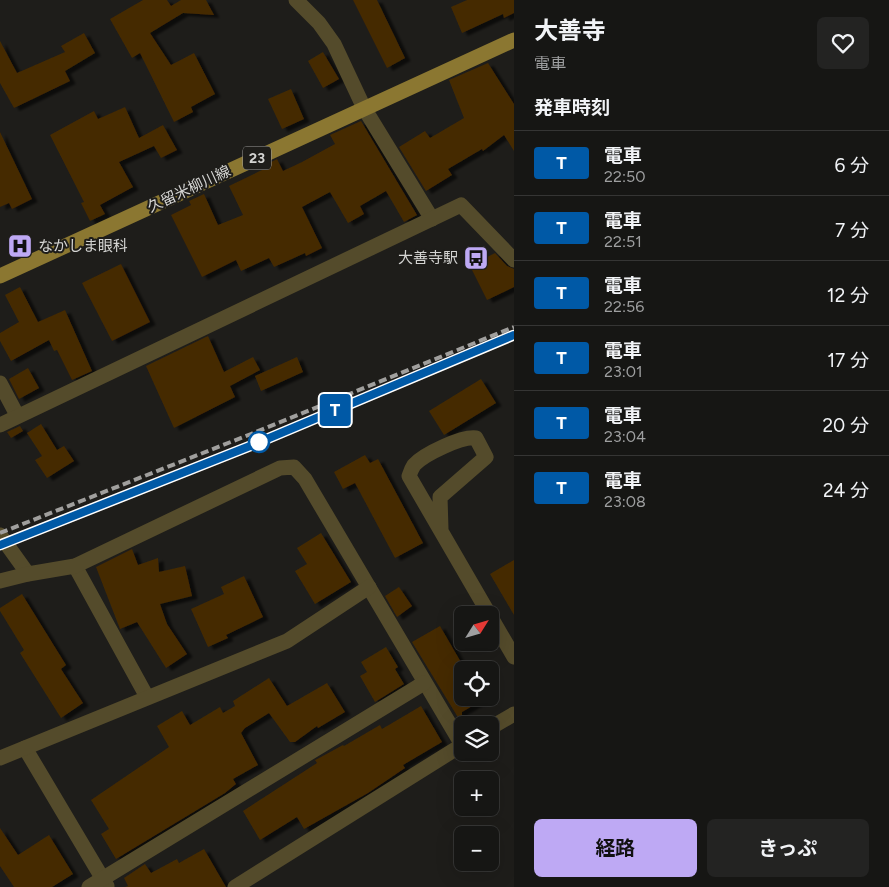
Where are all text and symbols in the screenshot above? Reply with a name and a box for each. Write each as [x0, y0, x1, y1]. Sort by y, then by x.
text: 大善寺 [534, 16, 606, 45]
button: heart [817, 17, 869, 69]
text: 電車 [534, 54, 566, 73]
text: 発車時刻 [534, 96, 610, 119]
text: 電車 [604, 144, 642, 167]
road number: 23 [243, 146, 271, 170]
text: T [556, 152, 567, 174]
text: 6 分 [835, 154, 869, 177]
street label: 久留米柳川線 [144, 162, 234, 216]
text: 22:50 [604, 167, 645, 186]
text: 電車 [604, 209, 642, 232]
text: T [556, 217, 567, 239]
text: 7 分 [835, 219, 869, 242]
text: 22:51 [604, 232, 642, 251]
hospital icon: なかしま眼科 [7, 233, 33, 259]
place label: なかしま眼科 [38, 237, 128, 255]
bus stop icon: 大善寺駅 [463, 245, 489, 271]
place label: 大善寺駅 [398, 249, 458, 267]
text: 電車 [604, 274, 642, 297]
text: T [556, 282, 567, 304]
text: 12 分 [827, 284, 869, 307]
text: 22:56 [604, 297, 644, 316]
text: 電車 [604, 339, 642, 362]
text: T [556, 347, 567, 369]
text: 17 分 [827, 349, 869, 372]
text: 23:01 [604, 362, 643, 381]
line badge: T [319, 394, 351, 426]
text: T [330, 399, 340, 421]
text: 電車 [604, 404, 642, 427]
text: T [556, 412, 567, 434]
text: 20 分 [823, 414, 869, 437]
text: 23:04 [604, 427, 646, 446]
unlabelled marker [248, 431, 270, 453]
text: 電車 [604, 469, 642, 492]
text: T [556, 477, 567, 499]
text: 24 分 [823, 479, 869, 502]
text: 23:08 [604, 492, 646, 511]
north arrow [454, 606, 499, 651]
map controls [454, 606, 499, 871]
button: locate [454, 661, 499, 706]
button: layers [454, 716, 499, 761]
button: + [454, 771, 499, 816]
button: 経路 [534, 819, 697, 877]
button: きっぷ [707, 819, 869, 877]
button: − [454, 826, 499, 871]

